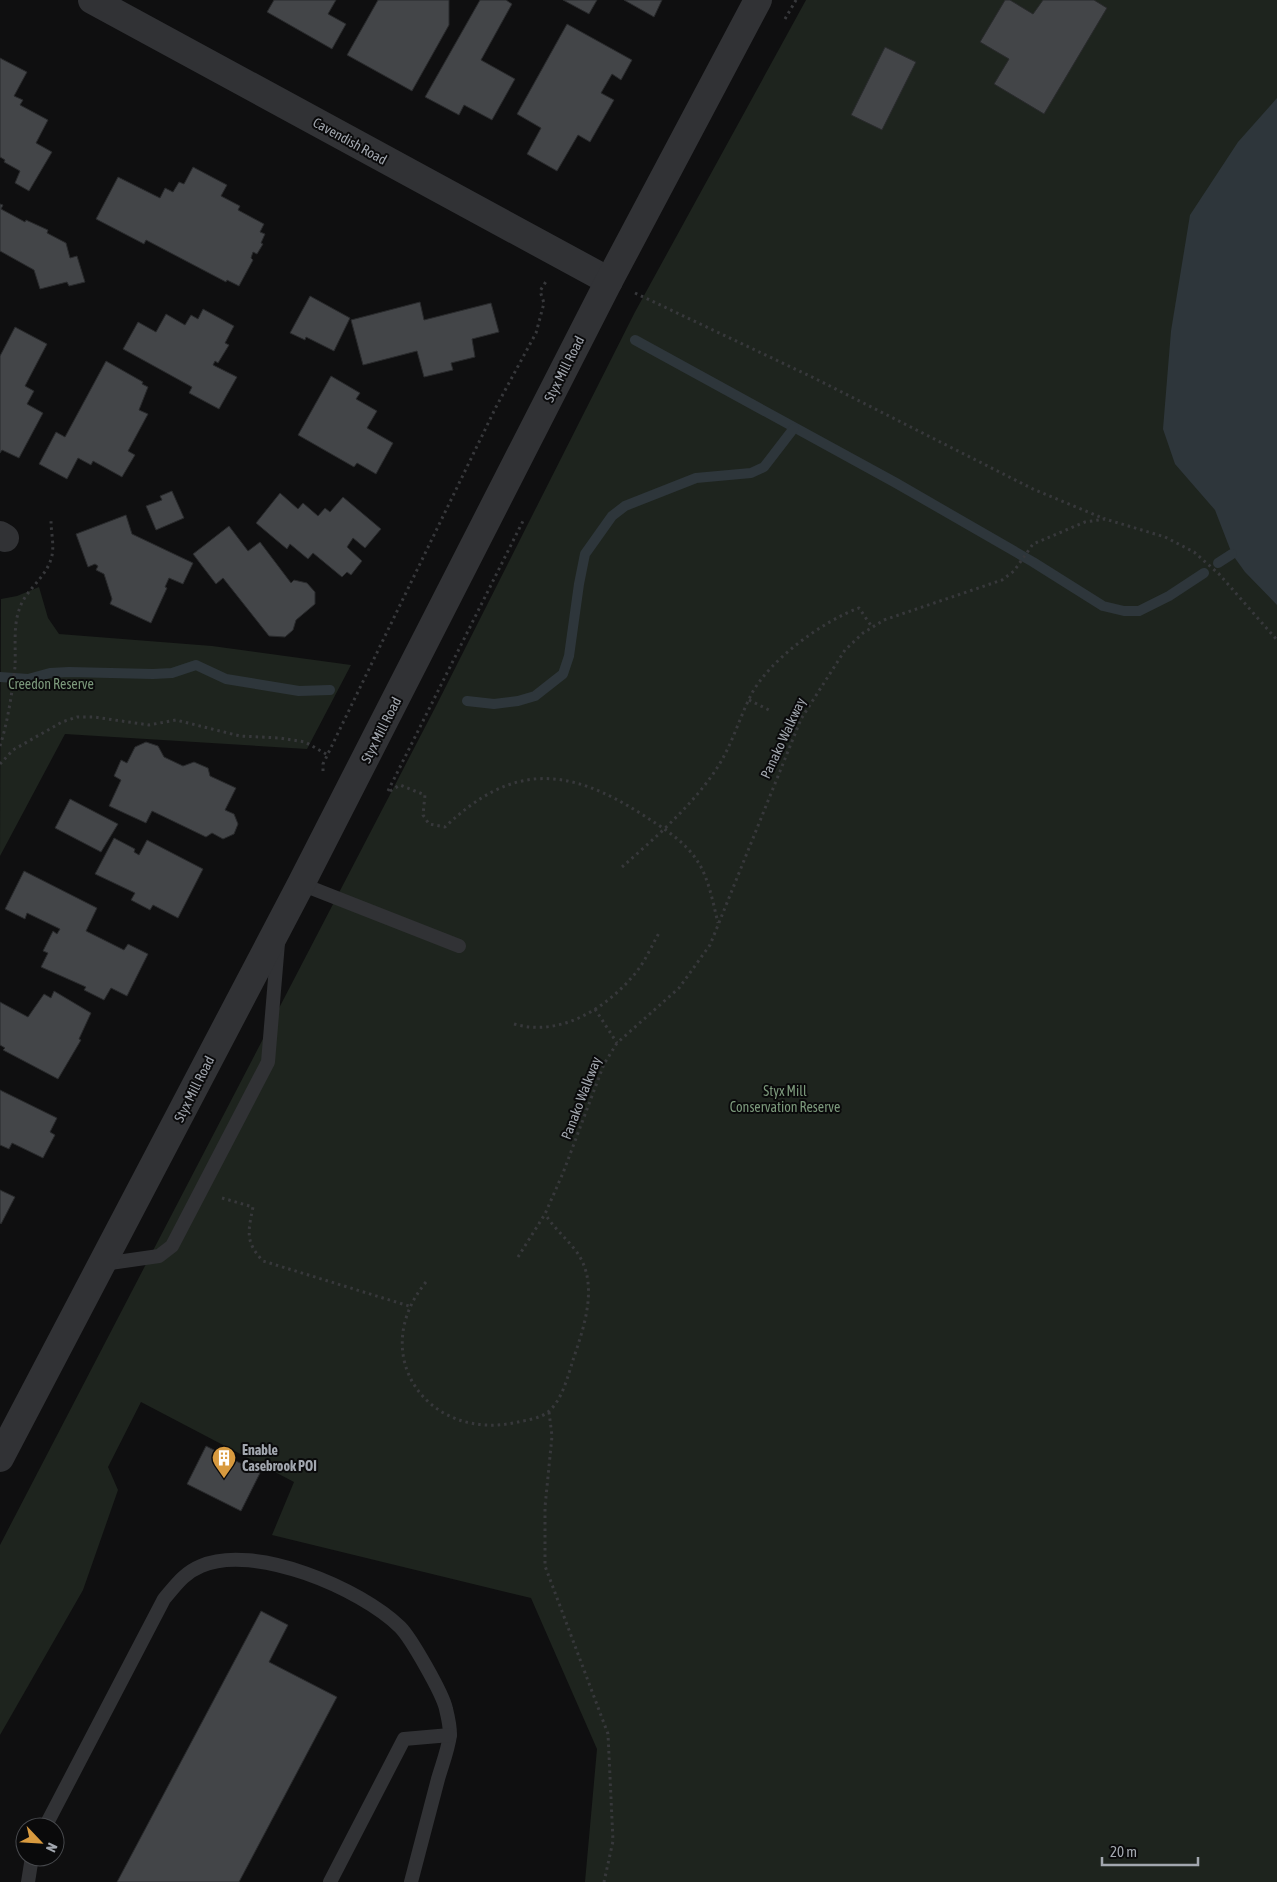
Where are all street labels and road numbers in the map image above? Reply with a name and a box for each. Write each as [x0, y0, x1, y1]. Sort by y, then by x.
street label: Cavendish Road [310, 114, 390, 168]
street label: Styx Mill Road [541, 333, 587, 405]
street label: Styx Mill Road [358, 694, 404, 766]
street label: Panako Walkway [757, 695, 809, 781]
street label: Styx Mill Road [171, 1053, 217, 1125]
street label: Panako Walkway [558, 1054, 604, 1142]

